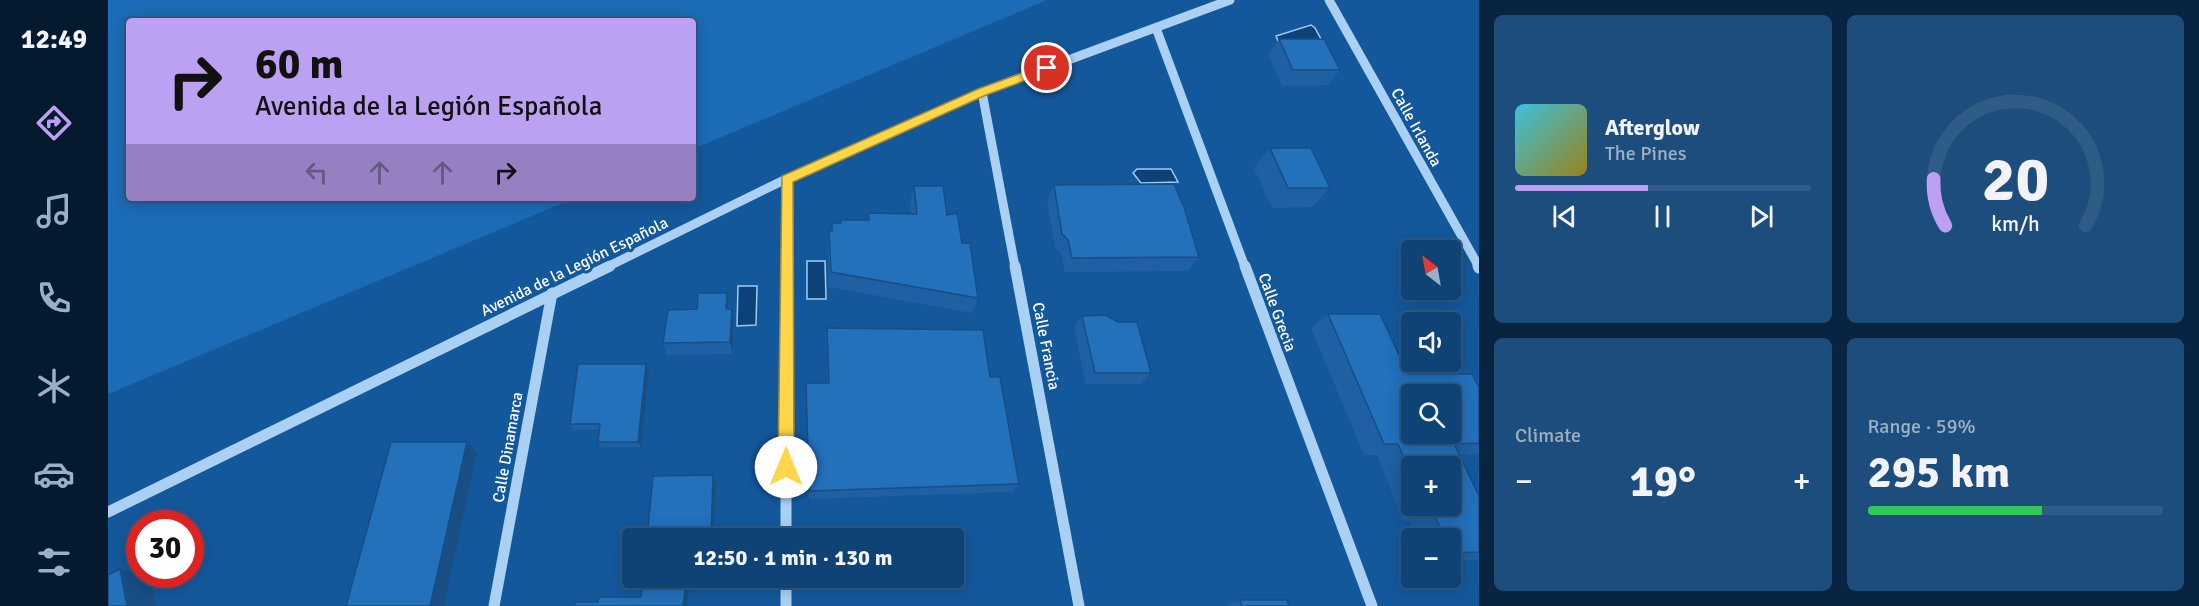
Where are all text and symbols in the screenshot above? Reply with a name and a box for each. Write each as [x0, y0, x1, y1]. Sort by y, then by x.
text: 12:49 [21, 23, 87, 56]
text: 60 m [255, 39, 344, 90]
icon: right [156, 42, 234, 120]
pin [1021, 42, 1072, 93]
icon: arrive [1030, 51, 1063, 84]
street label: Calle Irlanda [1386, 85, 1446, 170]
text: Avenida de la Legión Española [255, 90, 602, 123]
icon: directions [33, 102, 75, 144]
text: Afterglow [1605, 114, 1700, 141]
text: The Pines [1605, 141, 1687, 166]
text: 20 [1982, 141, 2049, 218]
icon: left [300, 156, 333, 189]
icon: ahead [363, 156, 396, 189]
icon: ahead [426, 156, 459, 189]
icon: right [489, 156, 522, 189]
icon: music [33, 190, 75, 232]
icon: previous [1548, 200, 1581, 233]
icon: pause [1646, 200, 1679, 233]
icon: next [1745, 200, 1778, 233]
text: km/h [1991, 211, 2040, 237]
street label: Avenida de la Legión Española [478, 213, 671, 321]
north arrow [1401, 240, 1461, 300]
map controls [1401, 240, 1461, 588]
street label: Calle Grecia [1254, 270, 1301, 354]
icon: phone [33, 277, 75, 319]
street label: Calle Francia [1028, 301, 1064, 392]
button: sound [1401, 312, 1461, 372]
icon: climate [33, 365, 75, 407]
button: search [1401, 384, 1461, 444]
street label: Calle Dinamarca [488, 390, 528, 504]
text: Range · 59% [1868, 414, 1976, 439]
text: Climate [1515, 423, 1581, 448]
position arrow [754, 435, 818, 499]
text: 295 km [1868, 445, 2010, 500]
icon: car [33, 453, 75, 495]
text: 19° [1629, 454, 1696, 509]
button: + [1401, 456, 1461, 516]
text: − [1515, 461, 1533, 502]
text: + [1793, 461, 1810, 502]
speed limit sign: 30 [126, 510, 204, 588]
button: − [1401, 528, 1461, 588]
icon: filters [33, 541, 75, 583]
text: 12:50 · 1 min · 130 m [693, 544, 893, 571]

